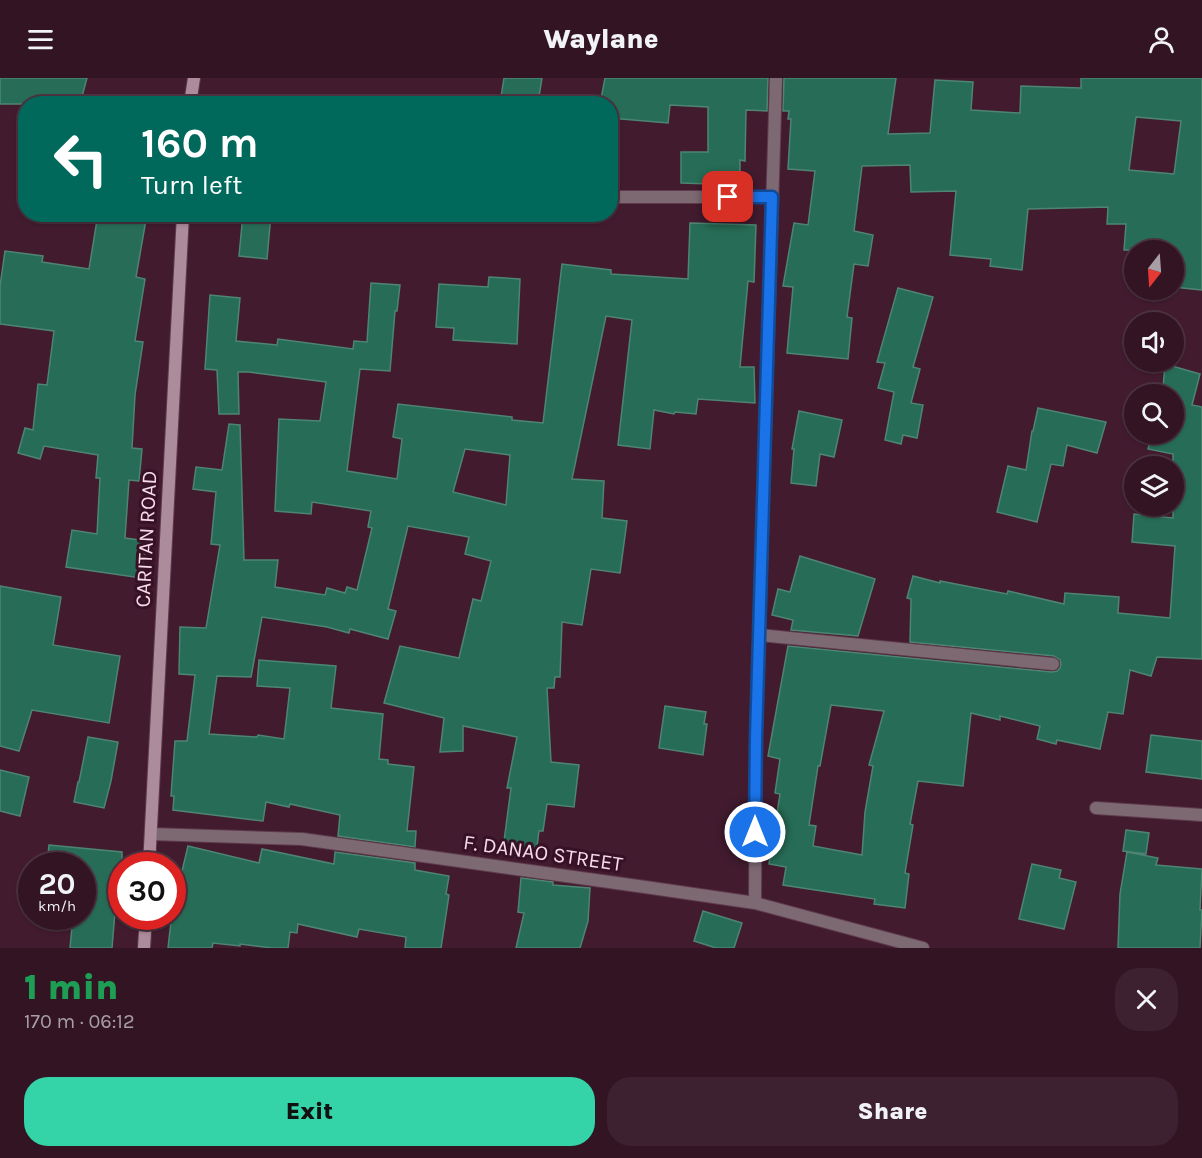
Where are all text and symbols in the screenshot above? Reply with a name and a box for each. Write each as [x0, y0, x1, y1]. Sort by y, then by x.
icon: menu [24, 23, 57, 56]
text: Waylane [543, 23, 659, 55]
icon: person [1145, 23, 1178, 56]
text: 160 m [141, 118, 259, 168]
icon: left [42, 120, 120, 198]
text: Turn left [141, 169, 242, 201]
pin [702, 171, 753, 222]
icon: arrive [711, 180, 744, 213]
north arrow [1124, 240, 1184, 300]
map controls [1124, 240, 1184, 516]
button: sound [1124, 312, 1184, 372]
button: search [1124, 384, 1184, 444]
button: layers [1124, 456, 1184, 516]
street label: CARITAN ROAD [130, 470, 162, 608]
position arrow [723, 800, 787, 864]
street label: F. DANAO STREET [462, 830, 625, 876]
speed limit sign: 30 [108, 852, 186, 930]
text: 20 [38, 866, 76, 902]
text: km/h [38, 897, 76, 915]
text: 1 min [24, 966, 118, 1008]
button: close [1115, 968, 1178, 1031]
text: 170 m · 06:12 [24, 1010, 135, 1033]
button: Exit [24, 1077, 595, 1146]
button: Share [607, 1077, 1178, 1146]

